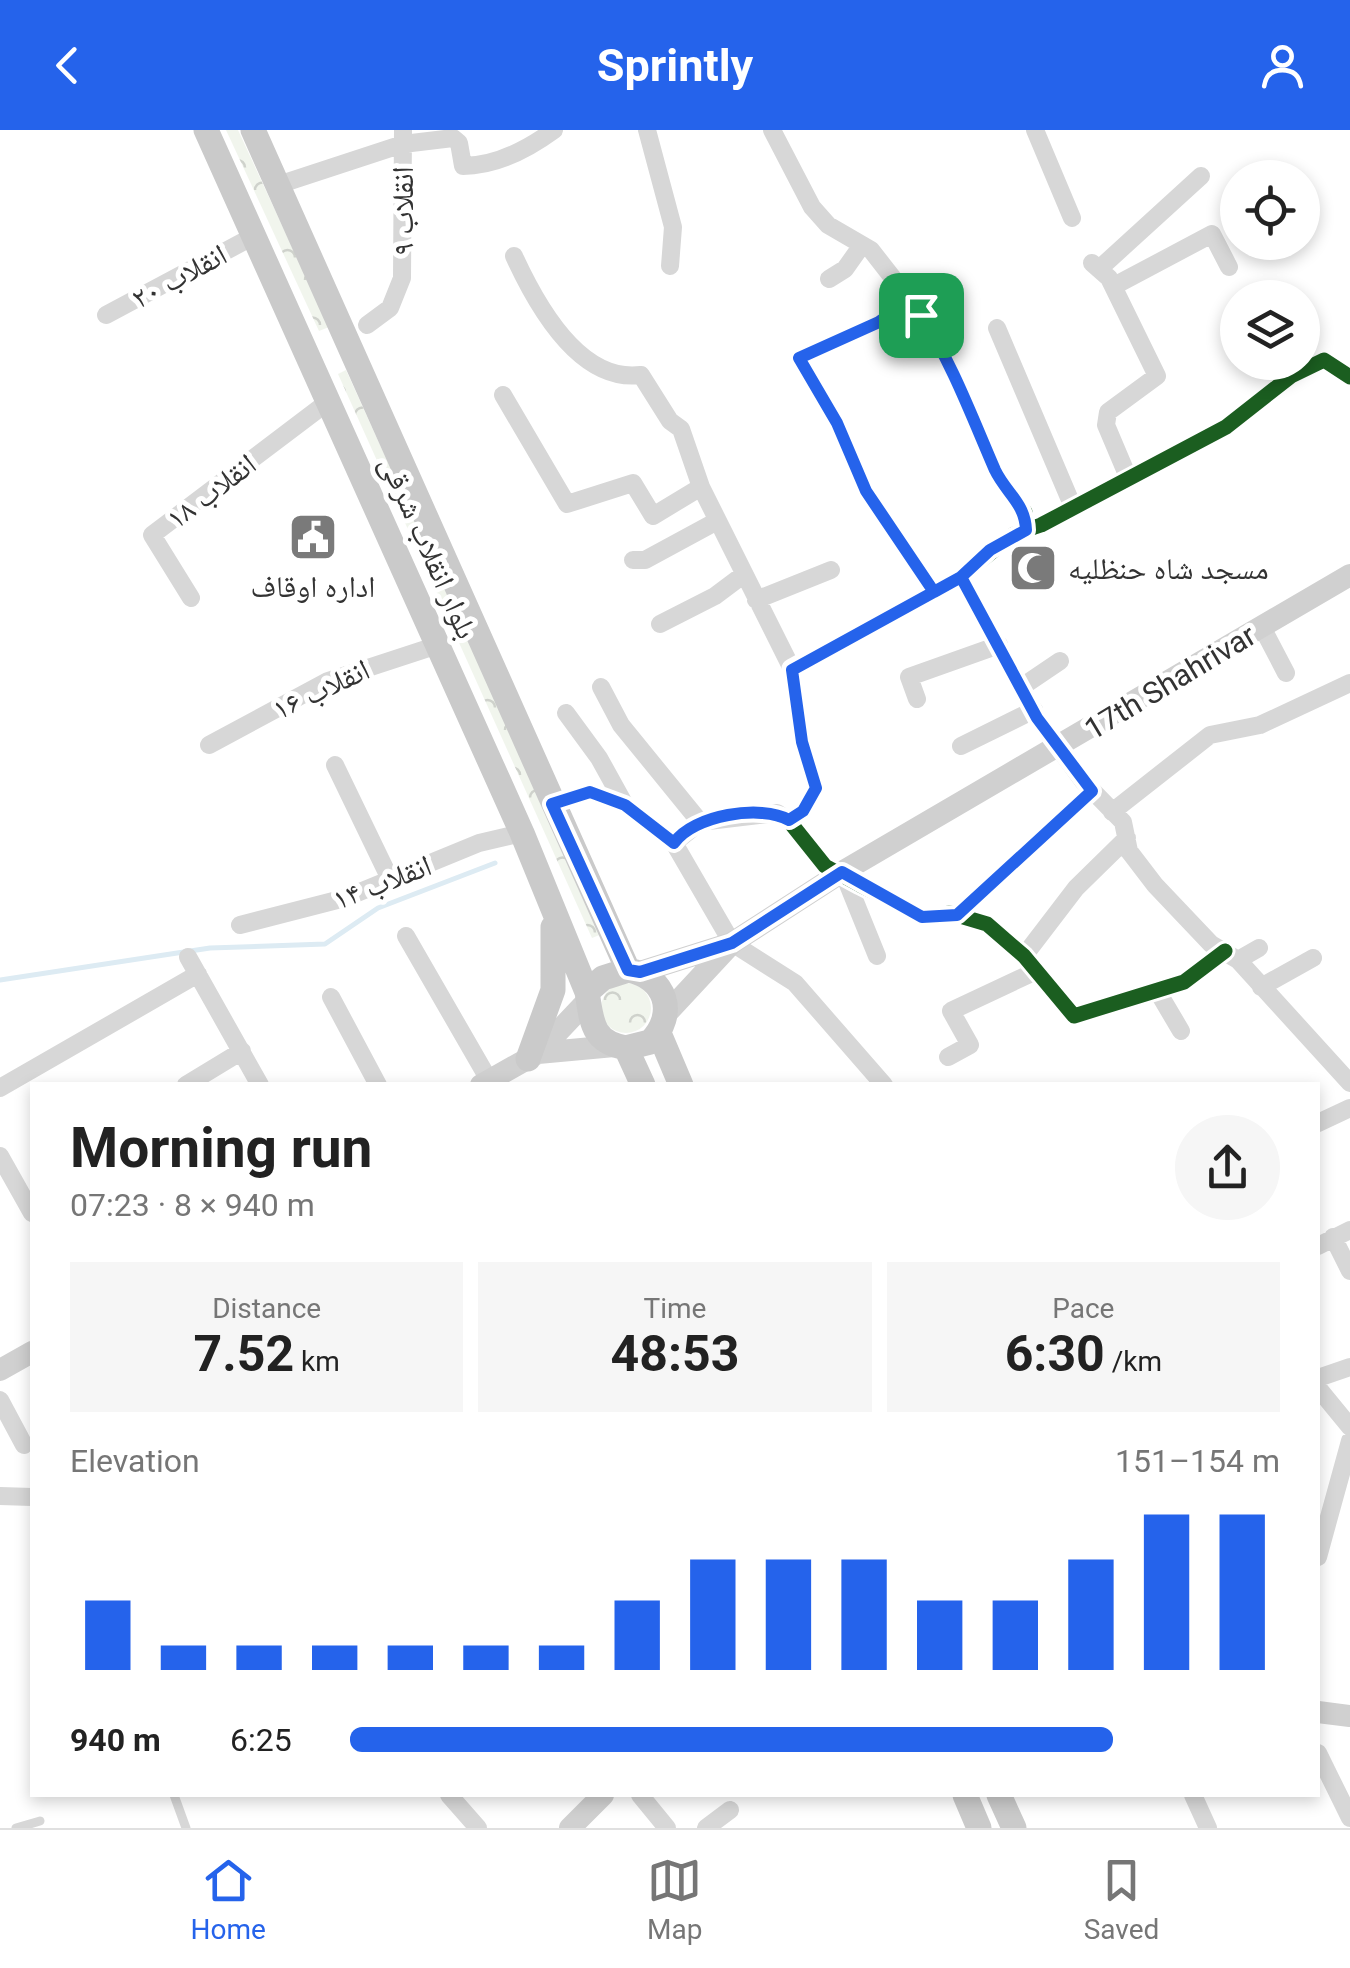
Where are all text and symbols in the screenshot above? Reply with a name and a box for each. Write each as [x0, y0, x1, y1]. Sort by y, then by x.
icon: back [40, 38, 95, 93]
icon: person [1255, 38, 1310, 93]
text: Sprintly [597, 39, 753, 92]
map controls [1220, 160, 1320, 380]
button: locate [1220, 160, 1320, 260]
street label: انقلاب ۹ [385, 166, 420, 256]
street label: انقلاب ۲۰ [125, 236, 233, 316]
pin [879, 273, 964, 358]
button: layers [1220, 280, 1320, 380]
icon: arrive [894, 288, 949, 343]
street label: انقلاب ۱۸ [159, 446, 263, 536]
street label: بلوار انقلاب شرقی [372, 450, 485, 644]
public building icon: اداره اوقاف [287, 511, 339, 563]
mosque icon: مسجد شاه حنظلیه [1007, 542, 1059, 594]
place label: مسجد شاه حنظلیه [1068, 551, 1269, 586]
place label: اداره اوقاف [251, 569, 375, 604]
street label: 17th Shahrivar [1078, 617, 1262, 747]
street label: انقلاب ۱۶ [267, 651, 375, 727]
street label: انقلاب ۱۴ [328, 847, 436, 917]
button: share [1175, 1115, 1280, 1220]
text: Morning run [70, 1116, 372, 1180]
text: 07:23 · 8 × 940 m [70, 1186, 315, 1224]
text: Distance [212, 1292, 321, 1325]
text: Time [644, 1292, 706, 1325]
text: Pace [1052, 1292, 1114, 1325]
text: 7.52 [194, 1325, 294, 1383]
text: 48:53 [611, 1325, 739, 1383]
text: 6:30 [1005, 1325, 1105, 1383]
text: km [294, 1345, 340, 1378]
text: /km [1105, 1345, 1162, 1378]
text: Elevation [70, 1442, 200, 1480]
text: 151–154 m [1115, 1442, 1280, 1480]
text: 940 m [70, 1721, 161, 1759]
text: 6:25 [230, 1721, 292, 1759]
tab: Home [191, 1853, 266, 1946]
tab: Map [647, 1853, 703, 1946]
tab: Saved [1084, 1853, 1159, 1946]

